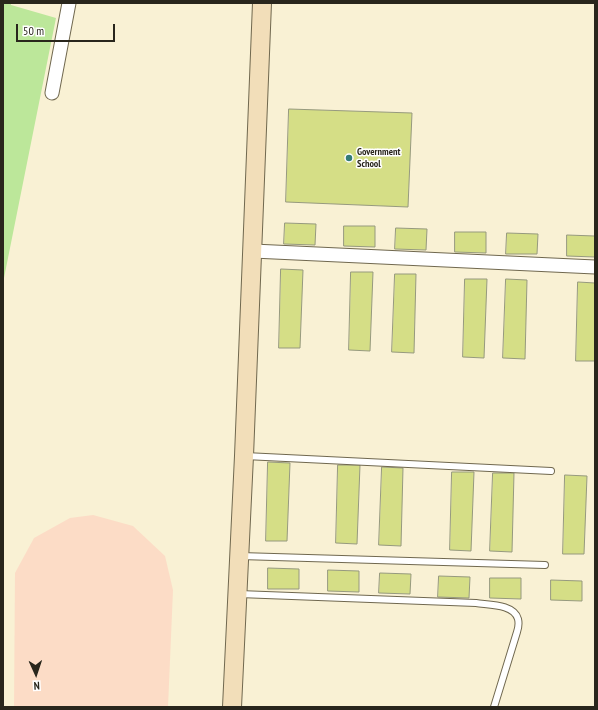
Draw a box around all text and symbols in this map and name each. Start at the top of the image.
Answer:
scale bar [18,16,117,42]
text: 50 m [23,23,44,38]
place label: Government School [357,146,400,170]
marker: Government School [344,153,354,163]
north arrow [16,654,56,694]
text: N [33,679,40,693]

